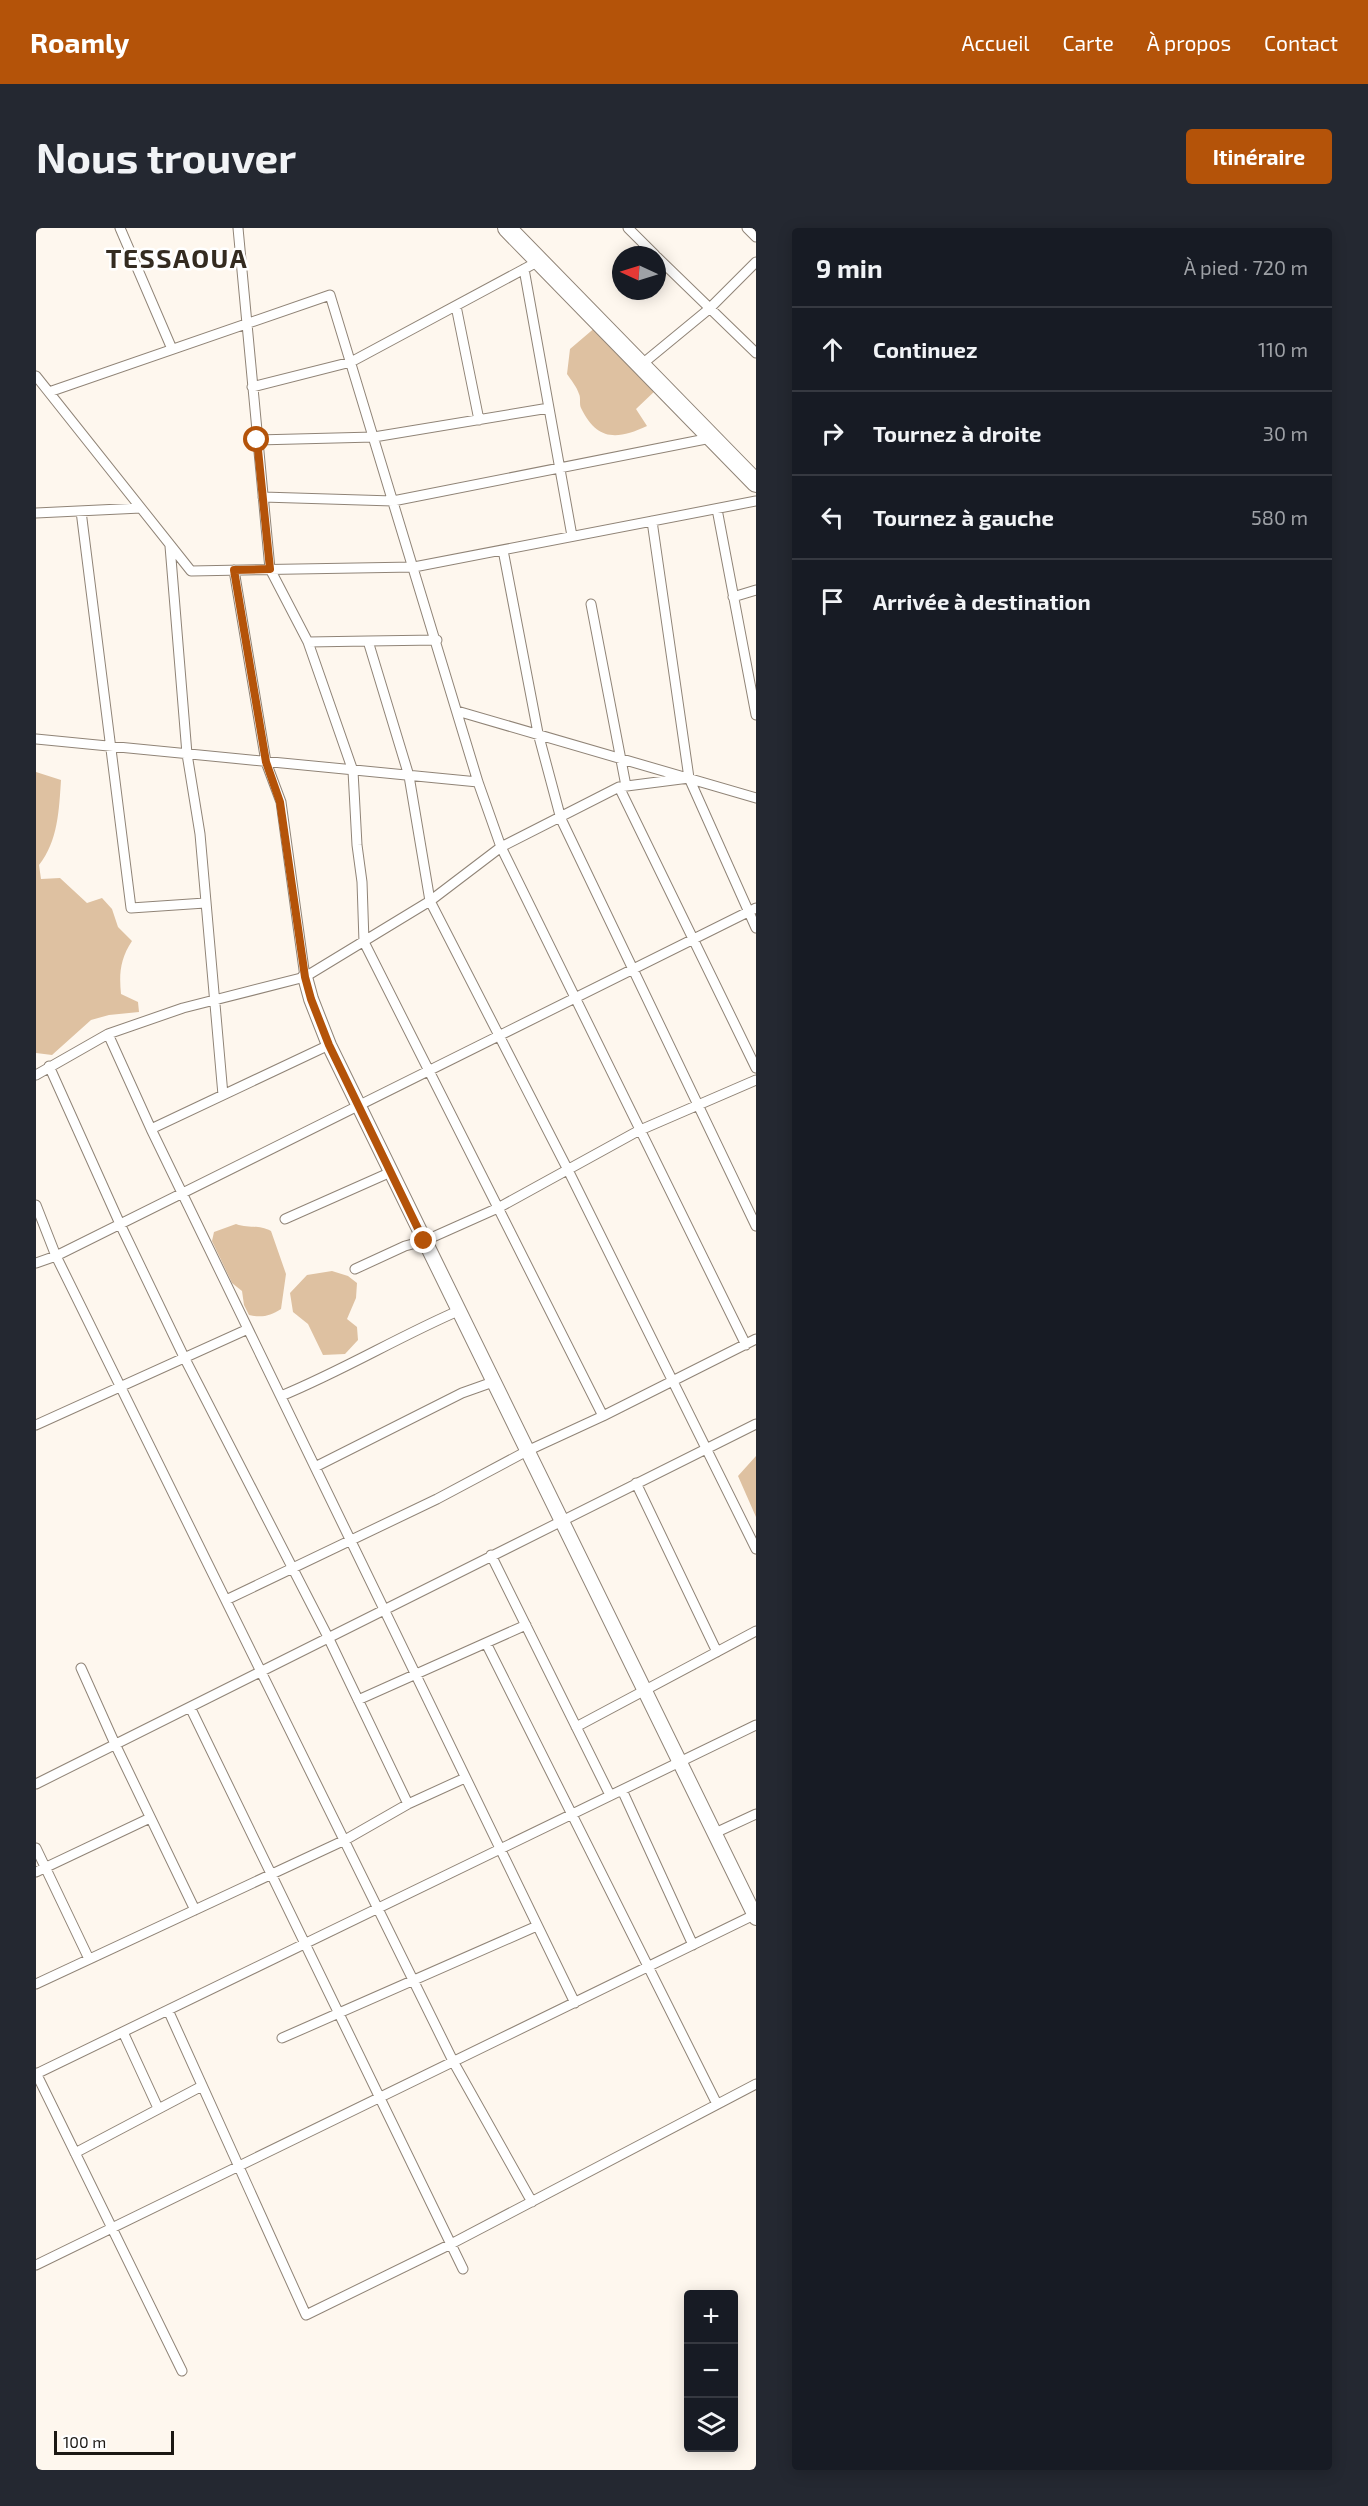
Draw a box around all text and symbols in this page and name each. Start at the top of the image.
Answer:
text: Roamly [30,25,129,59]
text: Accueil [961,30,1030,55]
text: Carte [1063,30,1114,55]
text: À propos [1147,30,1231,55]
text: Contact [1264,30,1338,55]
button: Itinéraire [1186,129,1332,184]
text: Nous trouver [36,131,296,181]
district label: TESSAOUA [106,242,248,273]
north arrow [612,246,666,300]
text: 9 min [816,252,883,283]
text: À pied · 720 m [1184,255,1308,279]
icon: ahead [816,333,849,366]
text: Continuez [873,336,977,362]
text: 110 m [1258,337,1308,361]
icon: right [816,417,849,450]
text: Tournez à droite [873,420,1042,446]
text: 30 m [1263,421,1308,445]
route start [243,426,269,452]
icon: left [816,501,849,534]
text: Tournez à gauche [873,504,1054,530]
text: 580 m [1251,505,1308,529]
icon: arrive [816,585,849,618]
text: Arrivée à destination [873,588,1091,614]
route end [410,1227,436,1253]
map controls [684,2290,738,2452]
button: + [684,2290,738,2344]
button: − [684,2344,738,2398]
button: layers [684,2398,738,2452]
scale bar [54,2428,174,2456]
text: 100 m [63,2432,106,2451]

